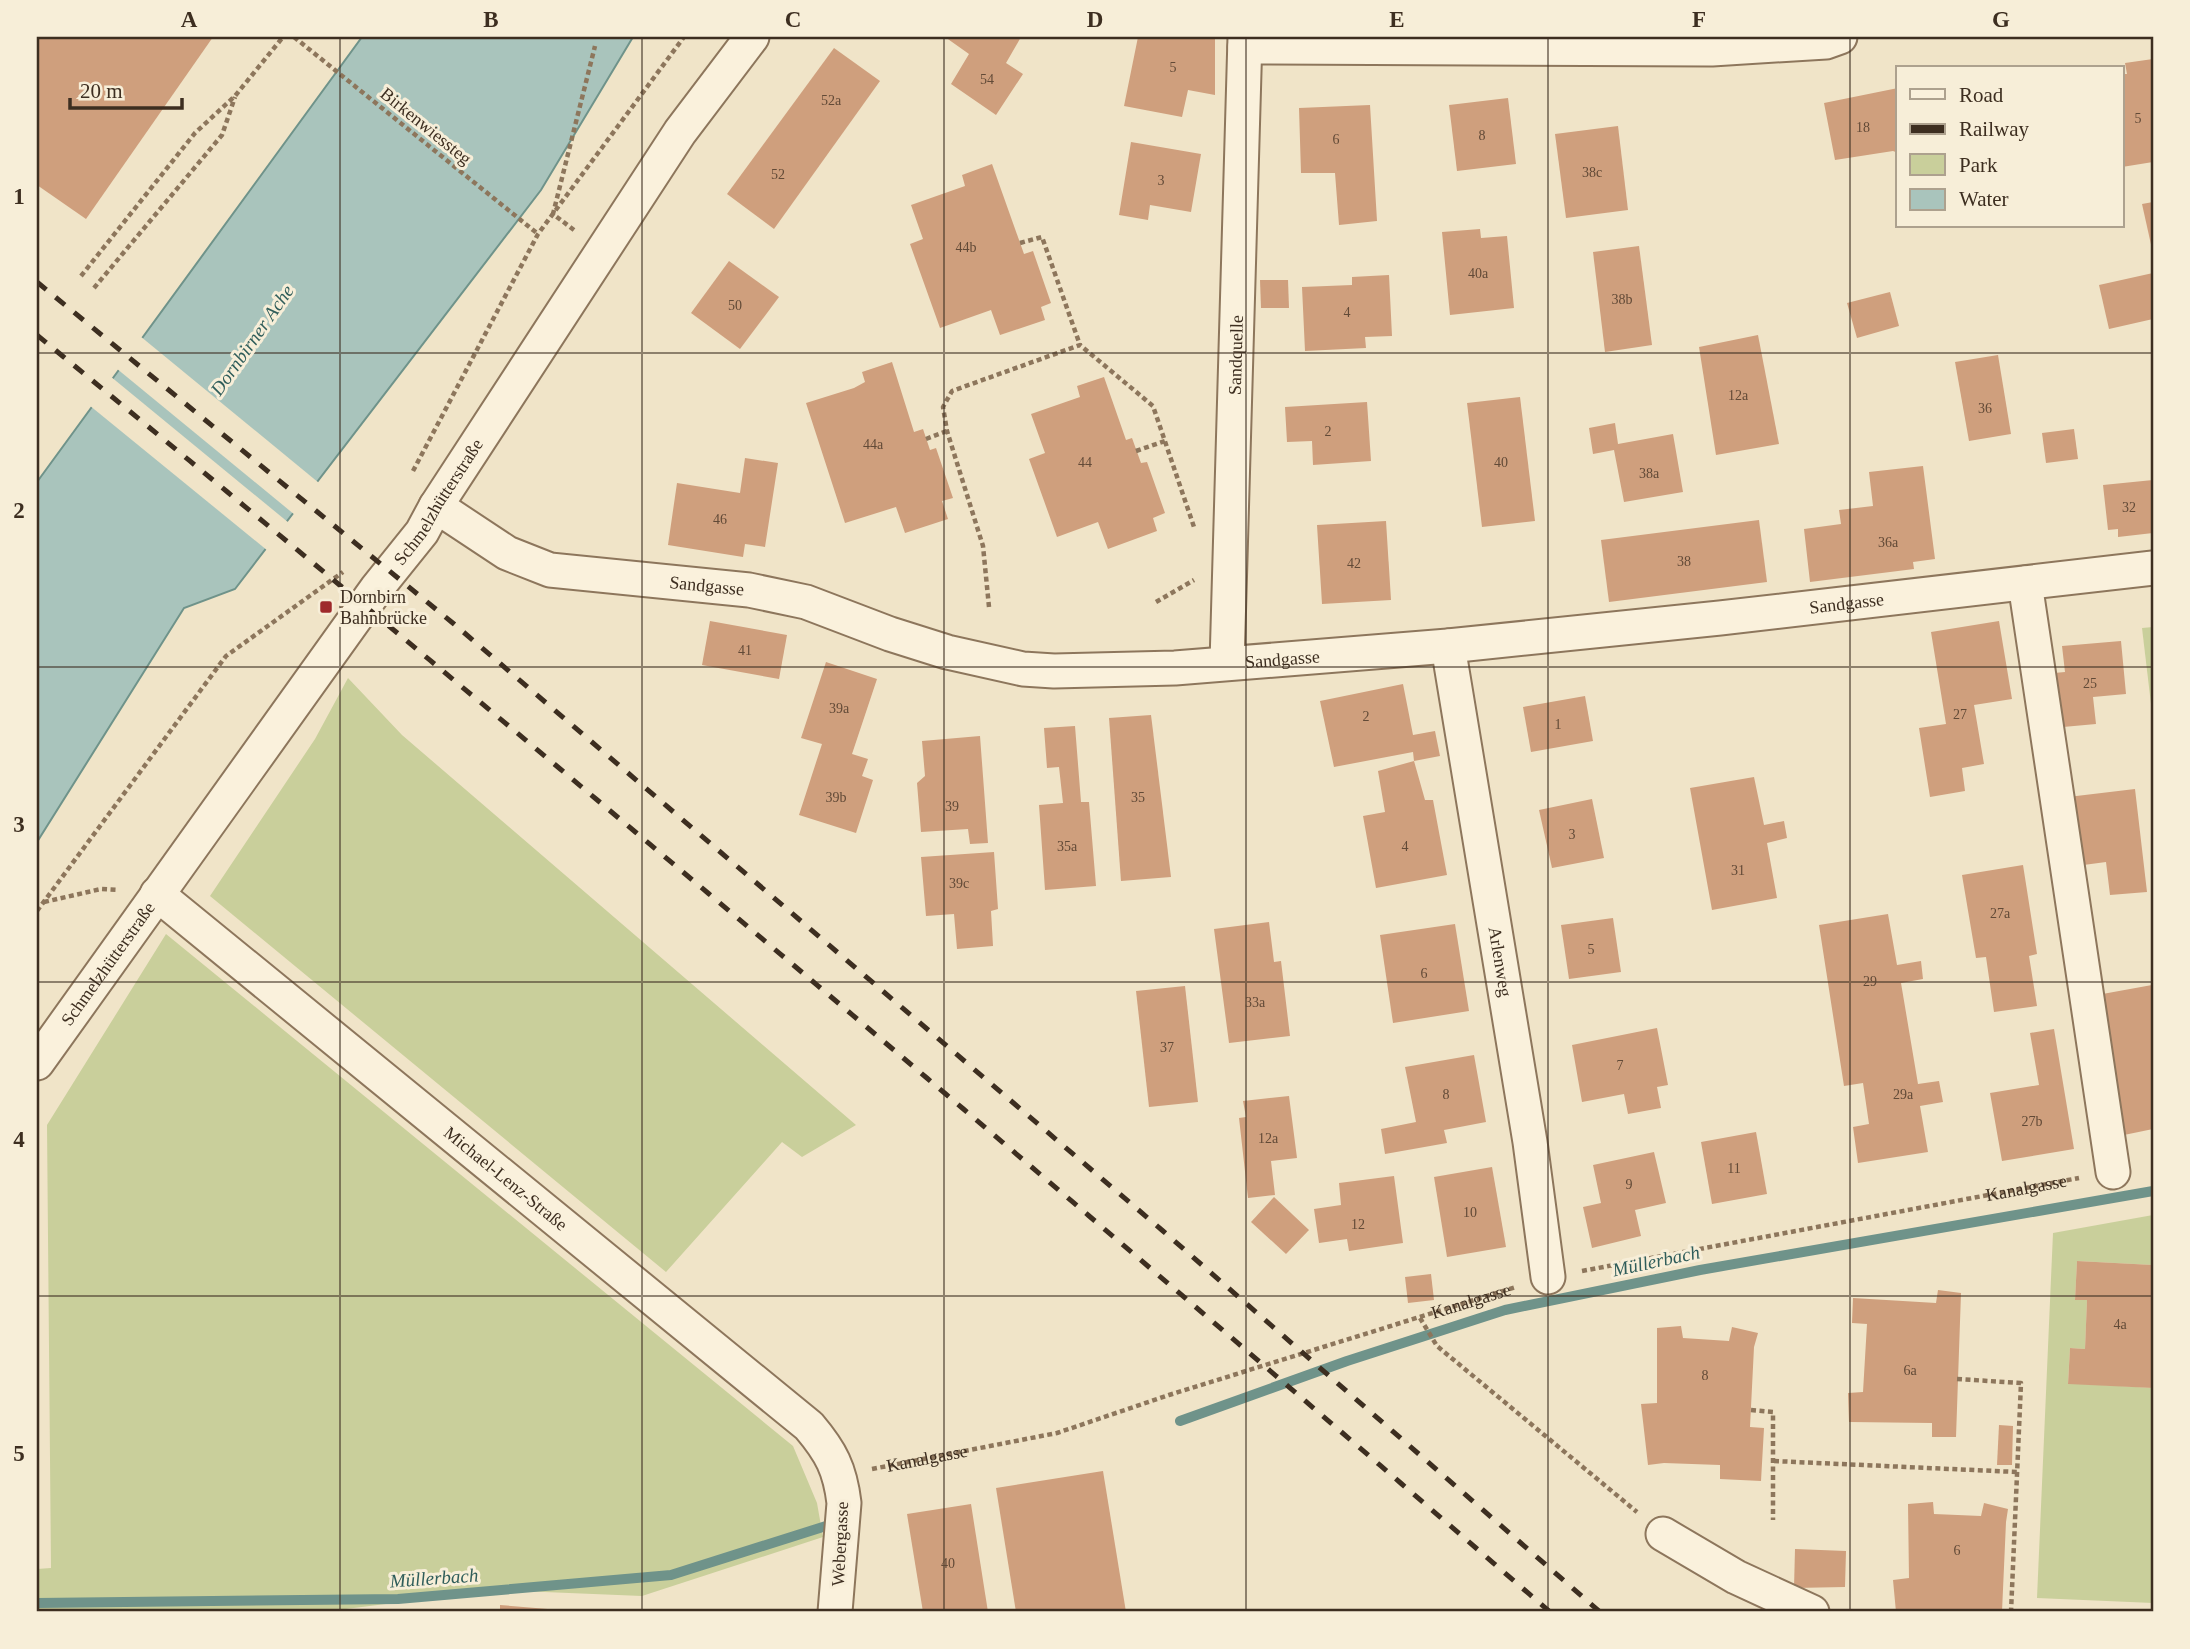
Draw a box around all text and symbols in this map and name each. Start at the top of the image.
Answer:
text: A [181,7,198,32]
text: B [483,7,499,32]
text: C [785,7,801,32]
text: D [1087,7,1103,32]
text: E [1389,7,1405,32]
text: F [1692,7,1706,32]
text: G [1992,7,2010,32]
house number: 5 [1170,60,1177,75]
scale bar [70,66,182,110]
legend [1896,66,2124,228]
house number: 54 [980,72,994,87]
text: 20 m [80,79,123,103]
street label: Birkenwiessteg [377,83,475,169]
text: Road [1959,83,2004,107]
house number: 52a [821,93,842,108]
house number: 5 [2135,111,2142,126]
text: Railway [1959,117,2029,141]
house number: 18 [1856,120,1870,135]
house number: 8 [1479,128,1486,143]
house number: 6 [1333,132,1340,147]
text: Park [1959,153,1998,177]
house number: 38c [1582,165,1602,180]
house number: 52 [771,167,785,182]
house number: 3 [1158,173,1165,188]
text: 1 [13,184,25,209]
text: Water [1959,187,2009,211]
house number: 44b [956,240,977,255]
house number: 40a [1468,266,1489,281]
water label: Dornbirner Ache [206,281,298,400]
house number: 38b [1612,292,1633,307]
house number: 50 [728,298,742,313]
house number: 4 [1344,305,1351,320]
street label: Sandquelle [1225,315,1247,395]
house number: 12a [1728,388,1749,403]
house number: 36 [1978,401,1992,416]
house number: 2 [1325,424,1332,439]
street label: Schmelzhütterstraße [389,435,487,569]
house number: 44a [863,437,884,452]
house number: 44 [1078,455,1092,470]
house number: 40 [1494,455,1508,470]
house number: 38a [1639,466,1660,481]
text: 2 [13,498,25,523]
house number: 32 [2122,500,2136,515]
house number: 46 [713,512,727,527]
house number: 36a [1878,535,1899,550]
house number: 38 [1677,554,1691,569]
house number: 42 [1347,556,1361,571]
street label: Sandgasse [668,572,745,599]
place label: Dornbirn Bahnbrücke [340,587,427,628]
street label: Sandgasse [1808,589,1885,618]
marker: Dornbirn Bahnbrücke [318,599,334,615]
house number: 41 [738,643,752,658]
street label: Sandgasse [1244,646,1321,672]
house number: 25 [2083,676,2097,691]
house number: 39a [829,701,850,716]
house number: 27 [1953,707,1967,722]
house number: 2 [1363,709,1370,724]
house number: 1 [1555,717,1562,732]
house number: 39b [826,790,847,805]
house number: 35 [1131,790,1145,805]
house number: 39 [945,799,959,814]
text: 3 [13,812,25,837]
house number: 3 [1569,827,1576,842]
house number: 35a [1057,839,1078,854]
house number: 4 [1402,839,1409,854]
house number: 31 [1731,863,1745,878]
house number: 39c [949,876,969,891]
street label: Schmelzhütterstraße [57,898,159,1029]
house number: 27a [1990,906,2011,921]
street label: Arlenweg [1485,925,1516,998]
house number: 5 [1588,942,1595,957]
house number: 6 [1421,966,1428,981]
house number: 29 [1863,974,1877,989]
house number: 33a [1245,995,1266,1010]
house number: 37 [1160,1040,1174,1055]
house number: 7 [1617,1058,1624,1073]
house number: 8 [1443,1087,1450,1102]
house number: 29a [1893,1087,1914,1102]
house number: 27b [2022,1114,2043,1129]
street label: Michael-Lenz-Straße [440,1122,571,1235]
text: 4 [13,1127,25,1152]
house number: 12a [1258,1131,1279,1146]
house number: 11 [1727,1161,1741,1176]
street label: Kanalgasse [1984,1170,2068,1205]
house number: 9 [1626,1177,1633,1192]
house number: 10 [1463,1205,1477,1220]
house number: 12 [1351,1217,1365,1232]
water label: Müllerbach [1609,1242,1702,1281]
street label: Kanalgasse [1429,1279,1513,1323]
house number: 4a [2113,1317,2127,1332]
house number: 6a [1903,1363,1917,1378]
house number: 8 [1702,1368,1709,1383]
text: 5 [13,1441,25,1466]
street label: Kanalgasse [885,1441,969,1476]
street label: Webergasse [828,1501,852,1587]
house number: 6 [1954,1543,1961,1558]
house number: 40 [941,1556,955,1571]
water label: Müllerbach [388,1564,479,1592]

